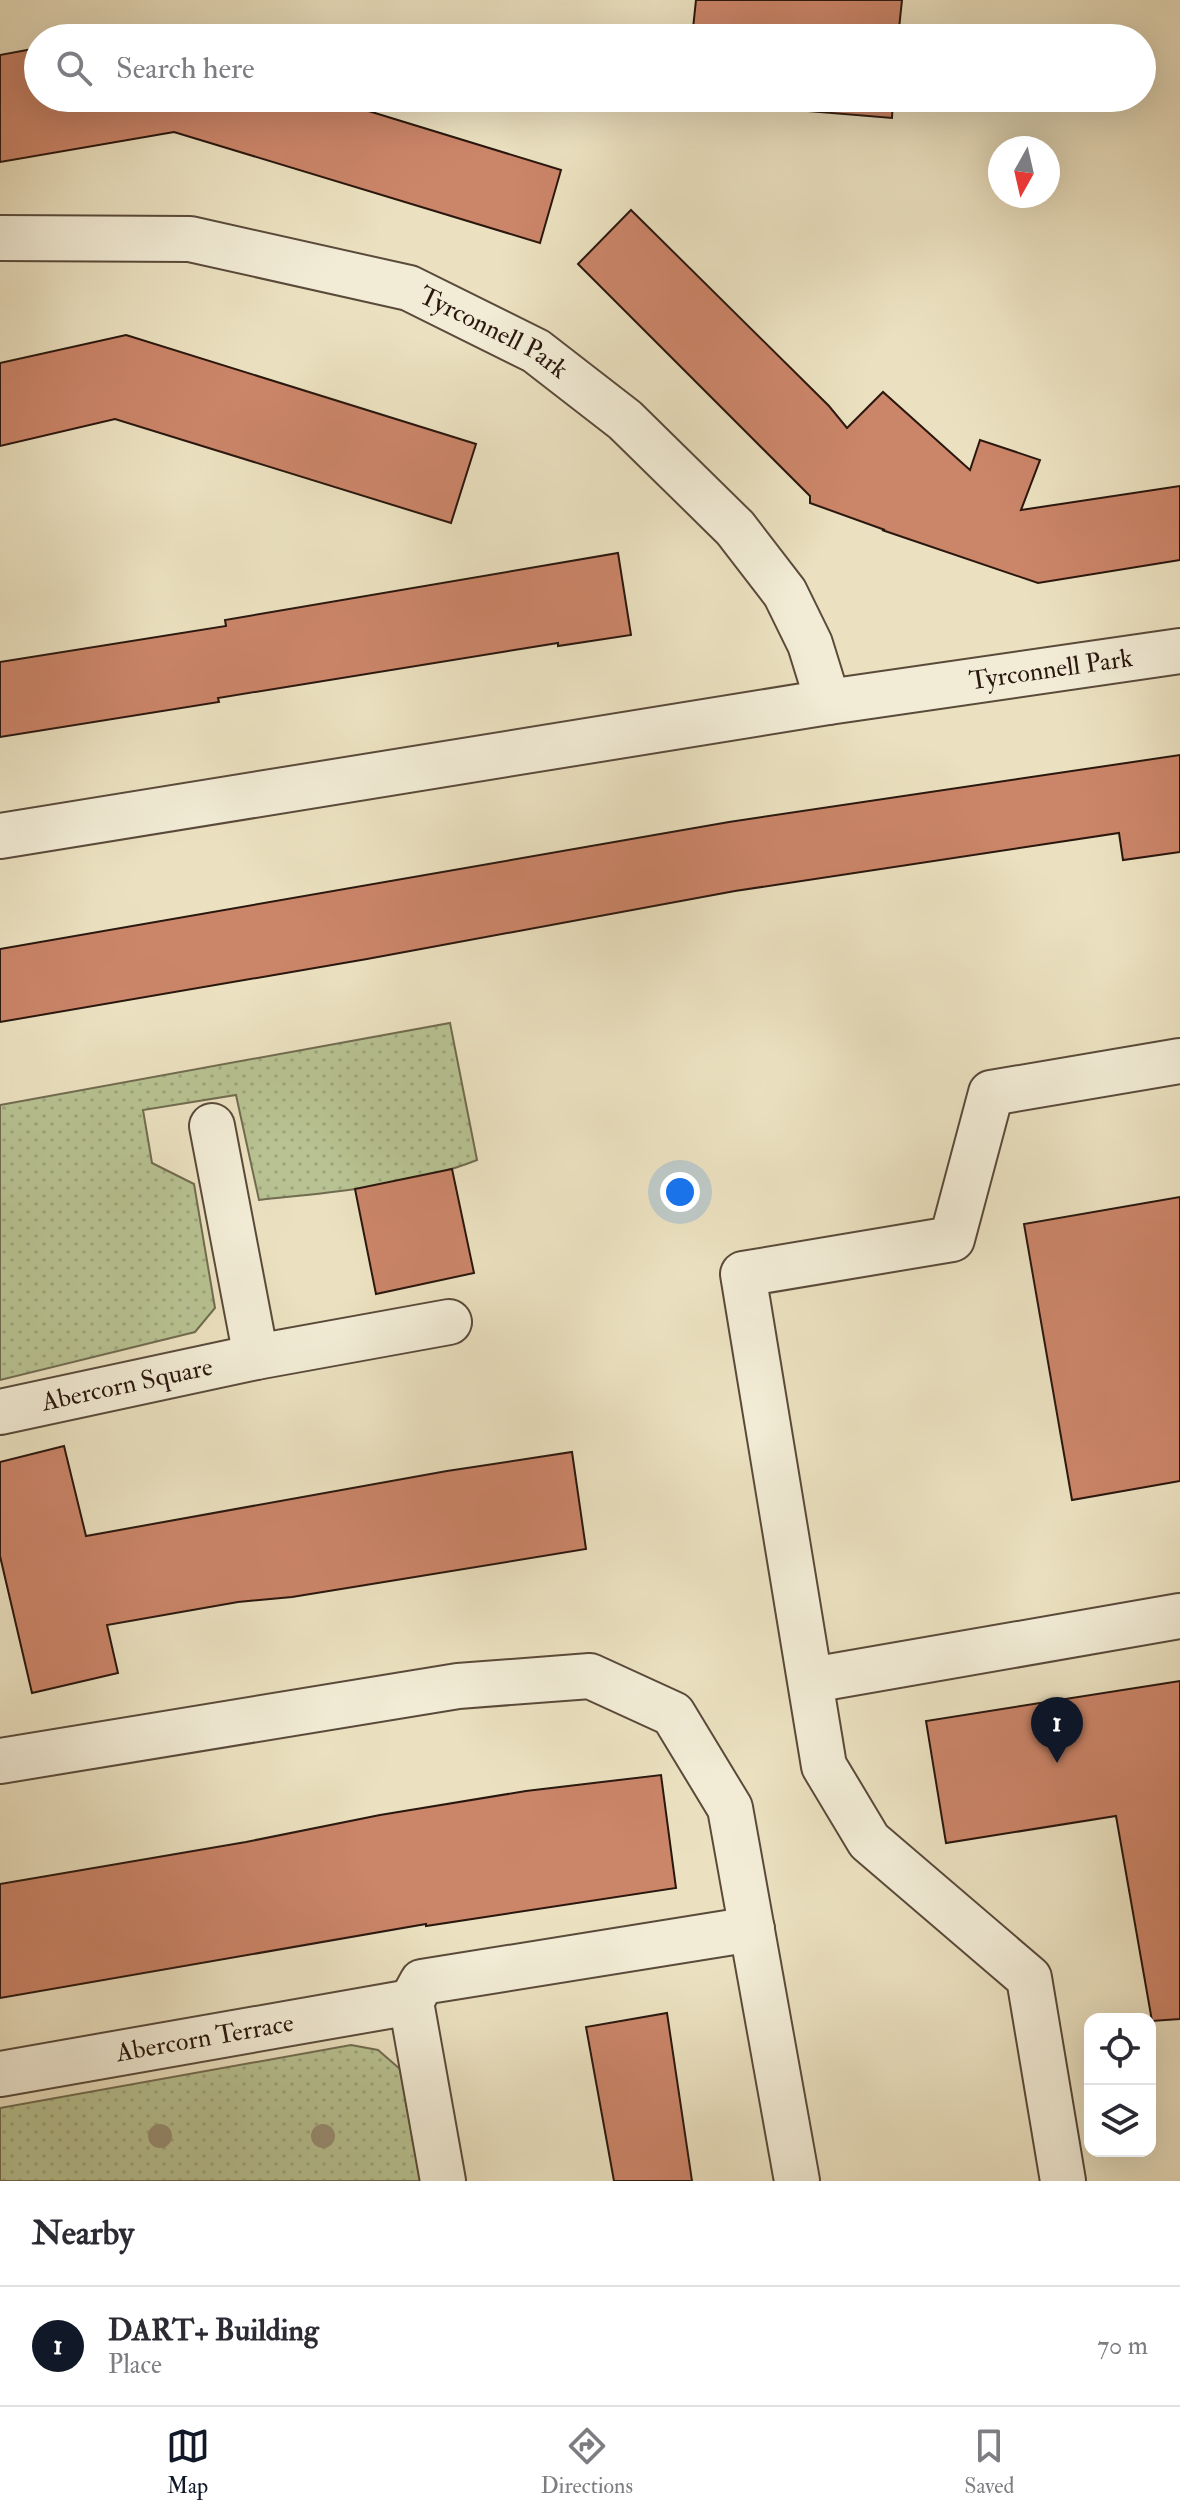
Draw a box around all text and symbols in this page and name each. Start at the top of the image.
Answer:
search box [24,24,1156,112]
icon: search [52,46,96,90]
text: Search here [116,50,255,87]
north arrow [988,136,1060,208]
street label: Tyrconnell Park [414,280,575,386]
street label: Tyrconnell Park [967,642,1135,697]
your location [660,1172,700,1212]
street label: Abercorn Square [38,1351,216,1419]
pin: 1 [1031,1697,1083,1763]
street label: Abercorn Terrace [113,2007,296,2070]
map controls [1084,2013,1156,2157]
button: locate [1084,2013,1156,2085]
button: layers [1084,2085,1156,2157]
text: Nearby [32,2212,134,2255]
text: DART+ Building [108,2312,319,2349]
text: 1 [53,2330,63,2362]
text: 70 m [1097,2330,1148,2362]
text: Place [108,2349,162,2381]
tab: Map [166,2424,210,2500]
tab: Directions [541,2424,633,2500]
tab: Saved [964,2424,1014,2500]

